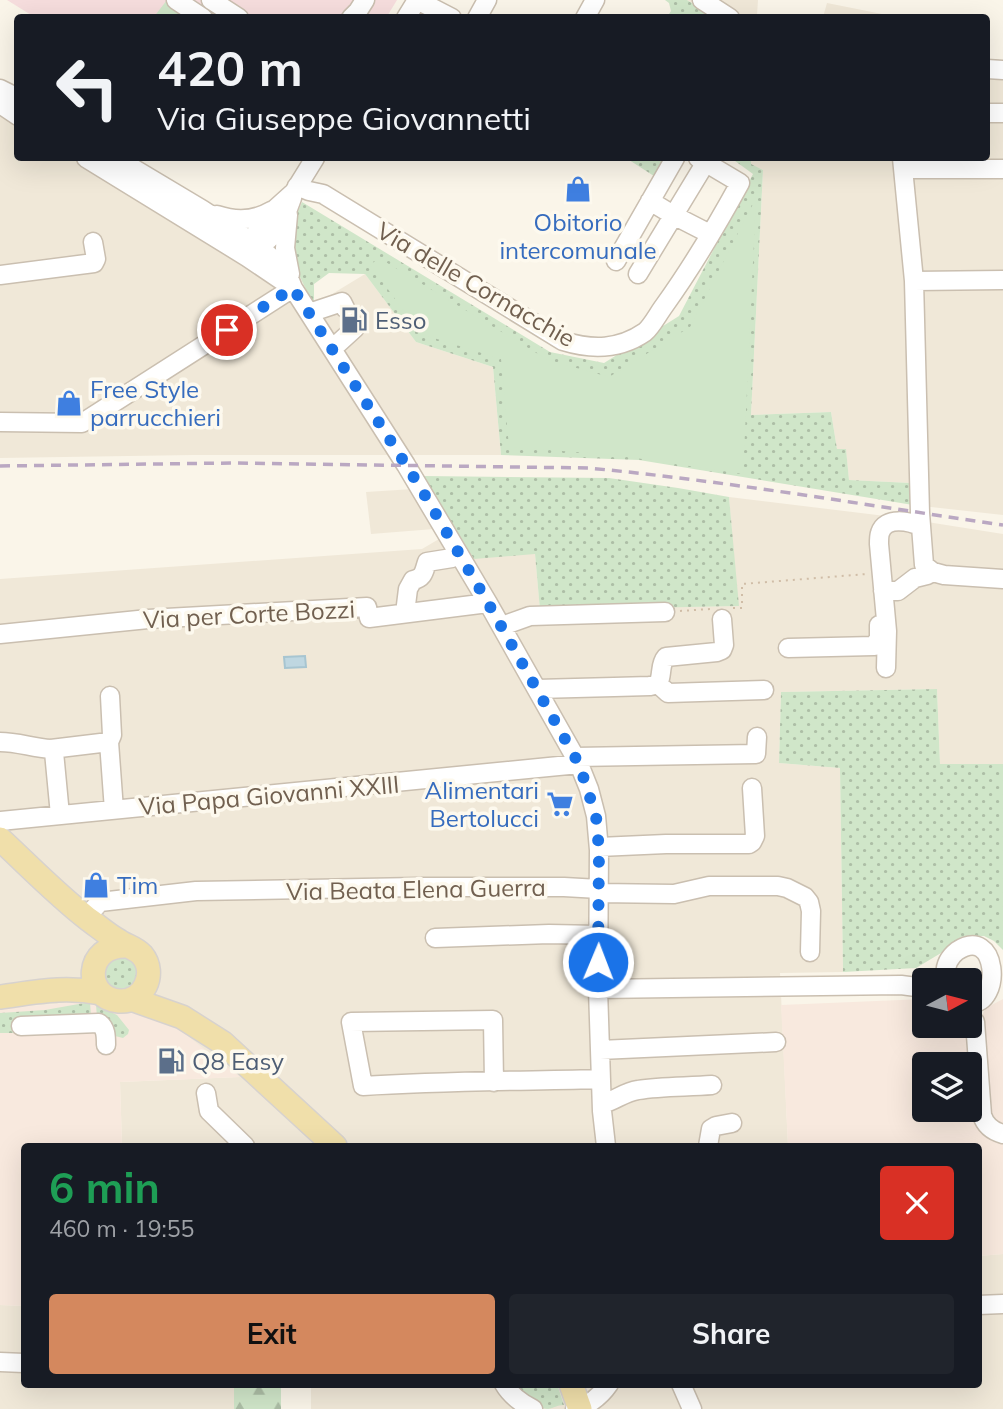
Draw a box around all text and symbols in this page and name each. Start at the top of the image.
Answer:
text: 420 m [157,37,303,98]
icon: left [42,42,133,133]
text: Via Giuseppe Giovannetti [157,98,531,138]
shop icon: Obitorio intercomunale [563,174,593,204]
place label: Obitorio intercomunale [499,207,657,265]
street label: Via delle Cornacchie [371,215,581,353]
pin [197,300,257,360]
fuel station icon: Esso [339,305,369,335]
place label: Esso [375,305,426,335]
icon: arrive [208,311,246,349]
place label: Free Style parrucchieri [90,374,221,432]
shop icon: Free Style parrucchieri [54,388,84,418]
street label: Via per Corte Bozzi [142,593,356,635]
street label: Via Papa Giovanni XXIII [138,769,400,821]
place label: Alimentari Bertolucci [425,775,539,833]
supermarket icon: Alimentari Bertolucci [545,789,575,819]
shop icon: Tim [81,870,111,900]
place label: Tim [117,870,158,900]
street label: Via Beata Elena Guerra [286,872,546,906]
position arrow [561,925,635,999]
north arrow [912,968,982,1038]
map controls [912,968,982,1122]
fuel station icon: Q8 Easy [156,1046,186,1076]
place label: Q8 Easy [192,1046,284,1076]
button: layers [912,1052,982,1122]
text: 6 min [49,1161,160,1214]
button: close [880,1166,954,1240]
text: 460 m · 19:55 [49,1214,194,1243]
button: Exit [49,1294,495,1374]
button: Share [509,1294,954,1374]

